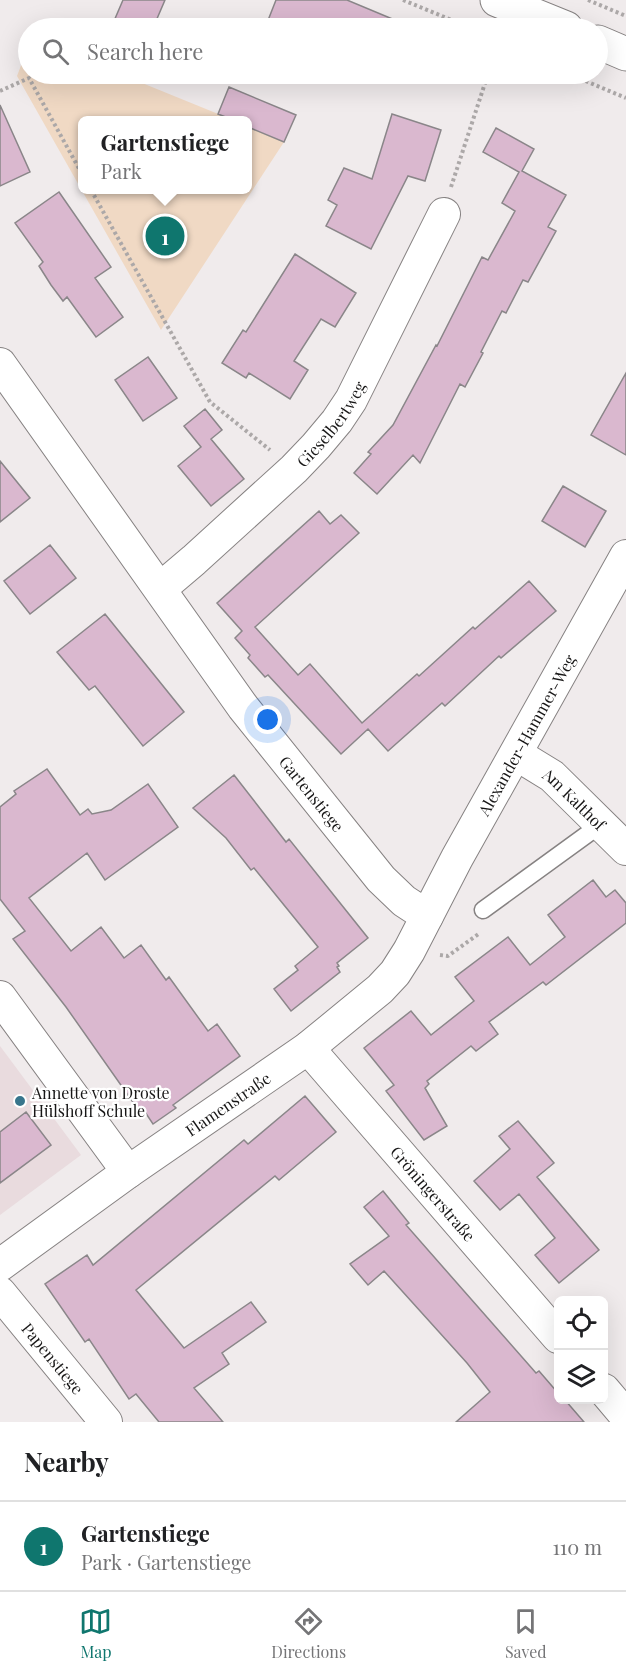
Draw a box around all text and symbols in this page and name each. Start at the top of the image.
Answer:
search box [18,18,608,84]
icon: search [39,35,72,68]
text: Search here [87,36,203,66]
popup [78,116,252,194]
text: Gartenstiege [101,127,229,157]
text: Park [101,157,142,184]
pin: 1 [146,214,184,258]
street label: Gieselbertweg [291,377,370,471]
street label: Alexander-Hammer-Weg [472,650,580,820]
your location [253,705,282,734]
street label: Gartenstiege [275,751,349,836]
street label: Am Kalthof [538,762,612,835]
street label: Flamenstraße [181,1067,274,1140]
place label: Annette von Droste Hülshoff Schule [31,1082,170,1121]
marker: Annette von Droste Hülshoff Schule [13,1094,27,1108]
street label: Gröningerstraße [387,1141,481,1245]
map controls [554,1296,608,1404]
button: locate [554,1296,608,1350]
street label: Papenstiege [18,1318,89,1398]
button: layers [554,1350,608,1404]
text: Nearby [24,1444,109,1479]
text: Gartenstiege [81,1518,210,1548]
text: 1 [40,1533,47,1560]
text: 110 m [552,1533,602,1560]
text: Park · Gartenstiege [81,1548,251,1575]
tab: Map [79,1605,112,1662]
tab: Directions [271,1605,346,1662]
tab: Saved [505,1605,547,1662]

